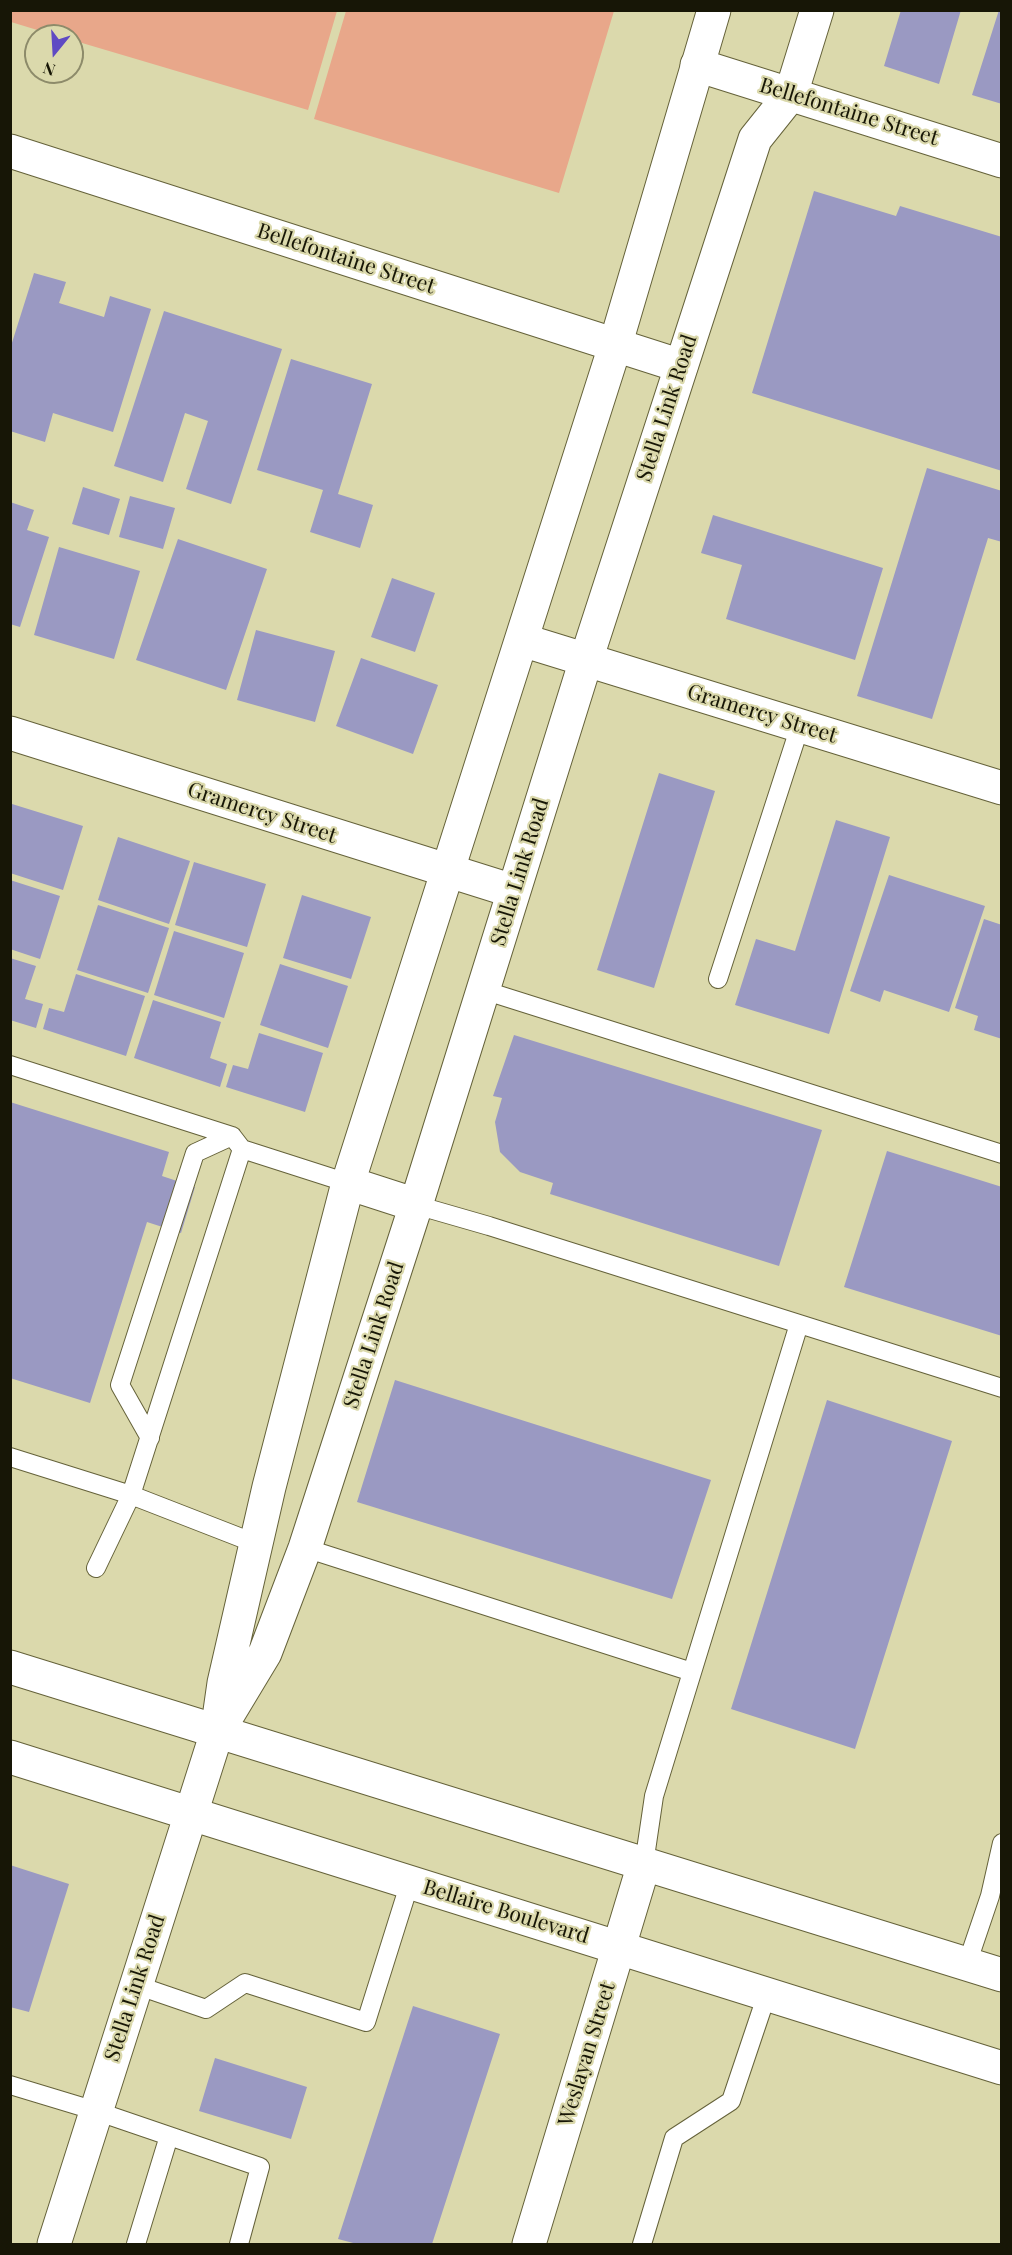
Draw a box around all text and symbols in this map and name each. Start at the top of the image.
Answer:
north arrow [24,24,84,84]
text: N [40,58,58,81]
street label: Bellefontaine Street [757,73,941,151]
street label: Bellefontaine Street [254,218,438,300]
street label: Stella Link Road [631,331,703,485]
street label: Gramercy Street [684,679,840,749]
street label: Gramercy Street [184,777,340,849]
street label: Stella Link Road [486,795,554,949]
street label: Stella Link Road [338,1258,410,1412]
street label: Bellaire Boulevard [420,1875,592,1949]
street label: Stella Link Road [99,1911,171,2065]
street label: Weslayan Street [553,1979,621,2129]

